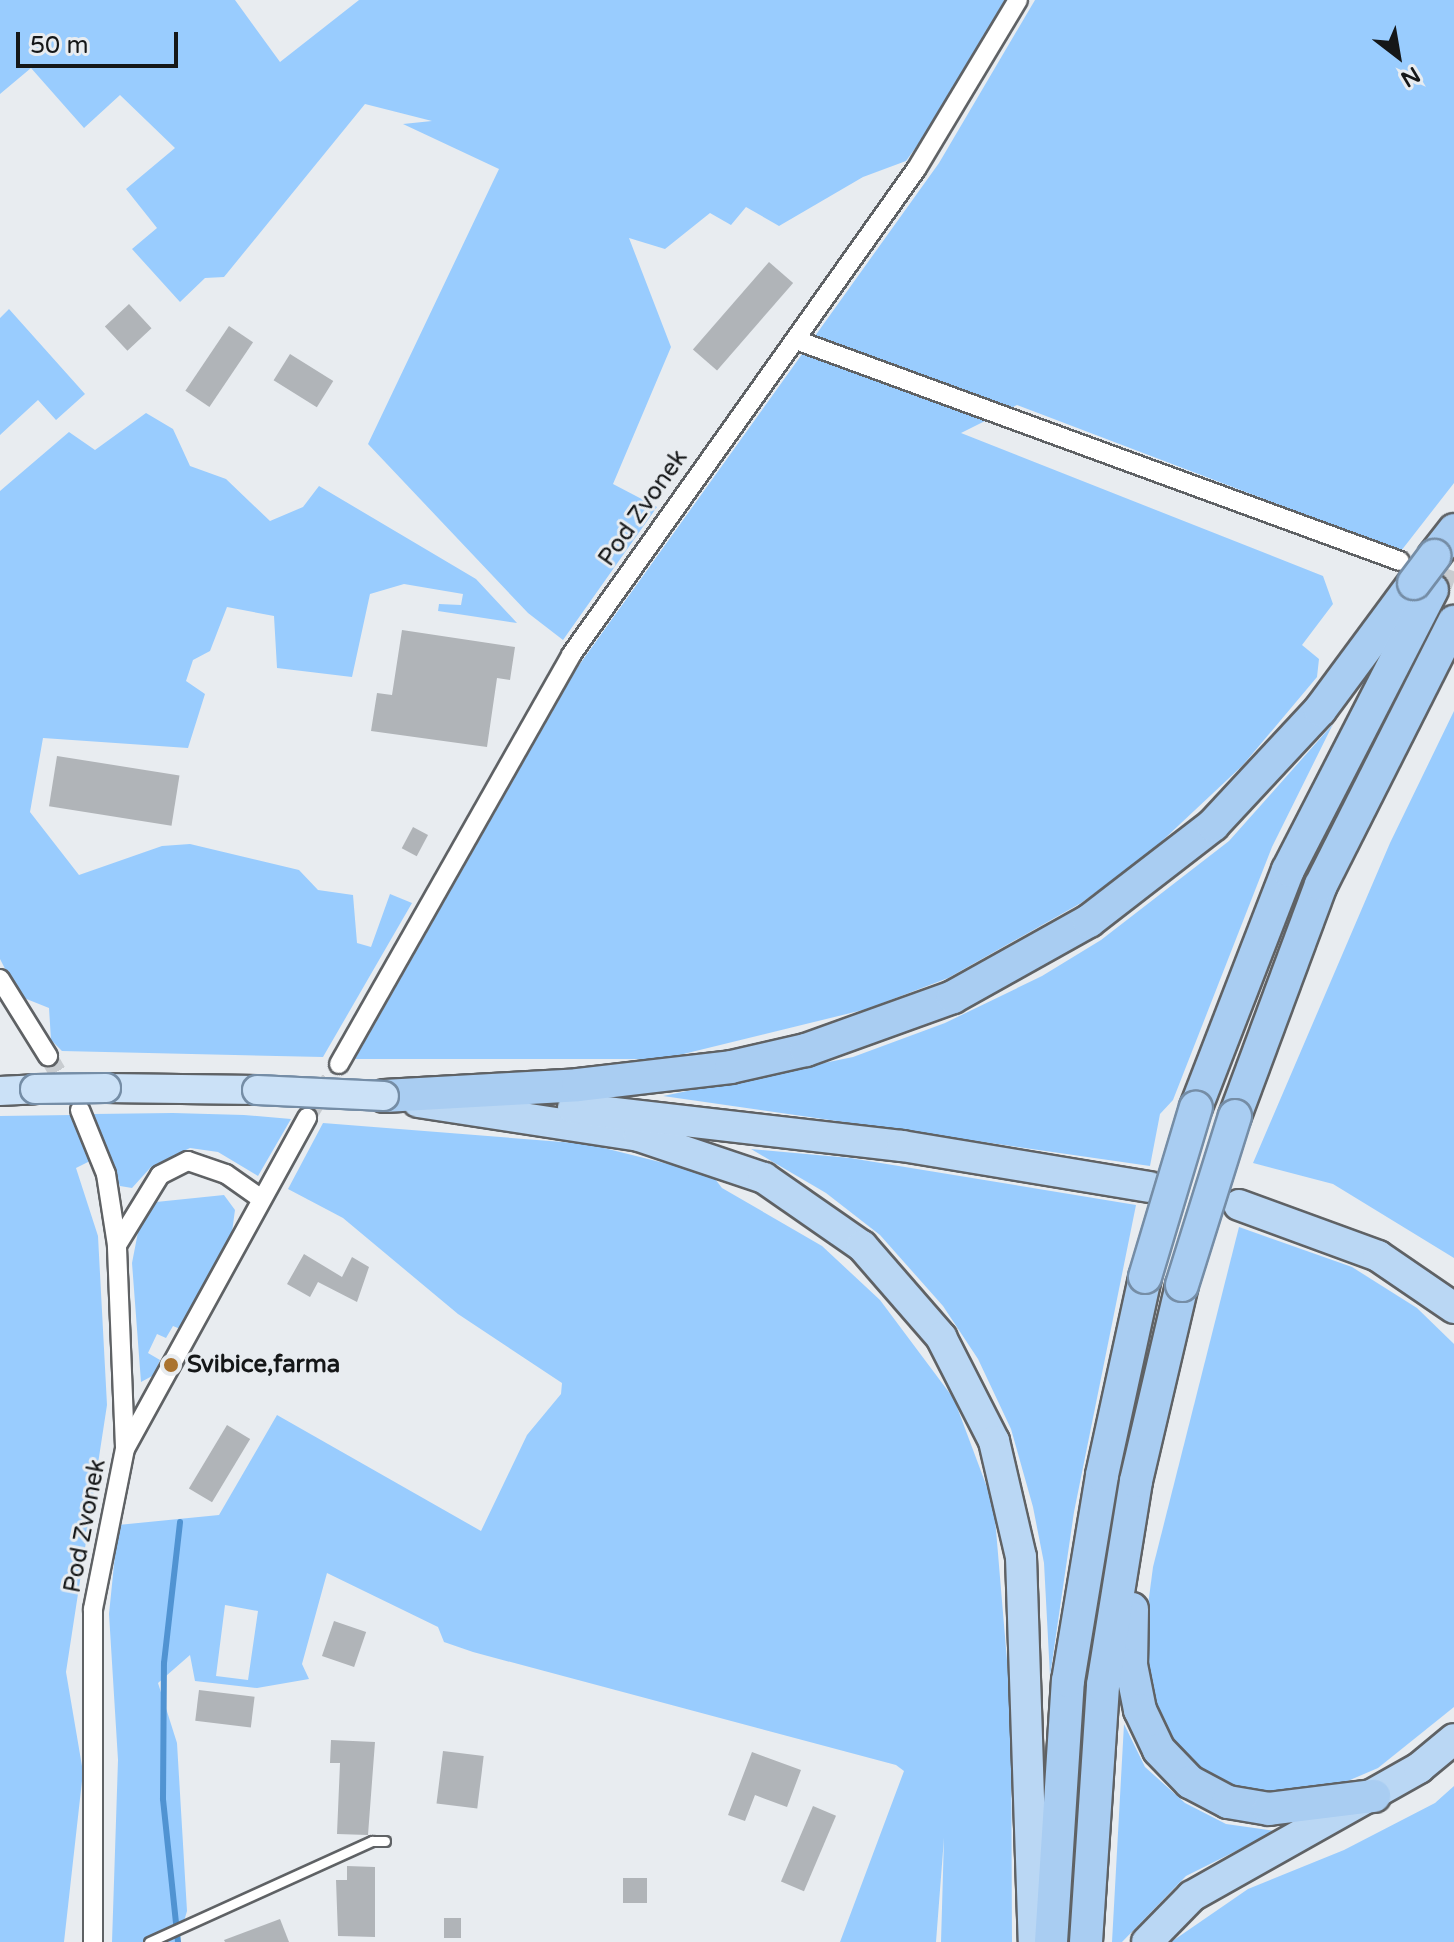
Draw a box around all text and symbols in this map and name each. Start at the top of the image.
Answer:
scale bar [20,16,182,66]
north arrow [1358,16,1438,96]
text: 50 m [30,31,88,60]
text: N [1396,61,1425,92]
street label: Pod Zvonek [592,444,694,572]
place label: Svibice,farma [187,1351,340,1379]
marker: Svibice,farma [162,1356,180,1374]
street label: Pod Zvonek [58,1457,112,1595]

